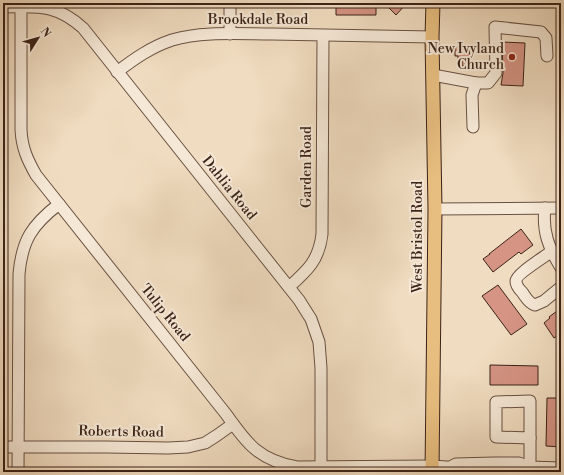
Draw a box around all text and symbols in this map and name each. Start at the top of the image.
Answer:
street label: Brookdale Road [207,11,308,29]
north arrow [18,18,58,58]
text: N [37,25,54,41]
place label: New Ivyland Church [428,40,505,74]
marker: New Ivyland Church [507,52,517,62]
street label: Garden Road [298,126,316,208]
street label: Dahlia Road [198,152,260,224]
street label: West Bristol Road [409,181,427,294]
street label: Tulip Road [136,281,194,345]
street label: Roberts Road [78,422,164,442]

